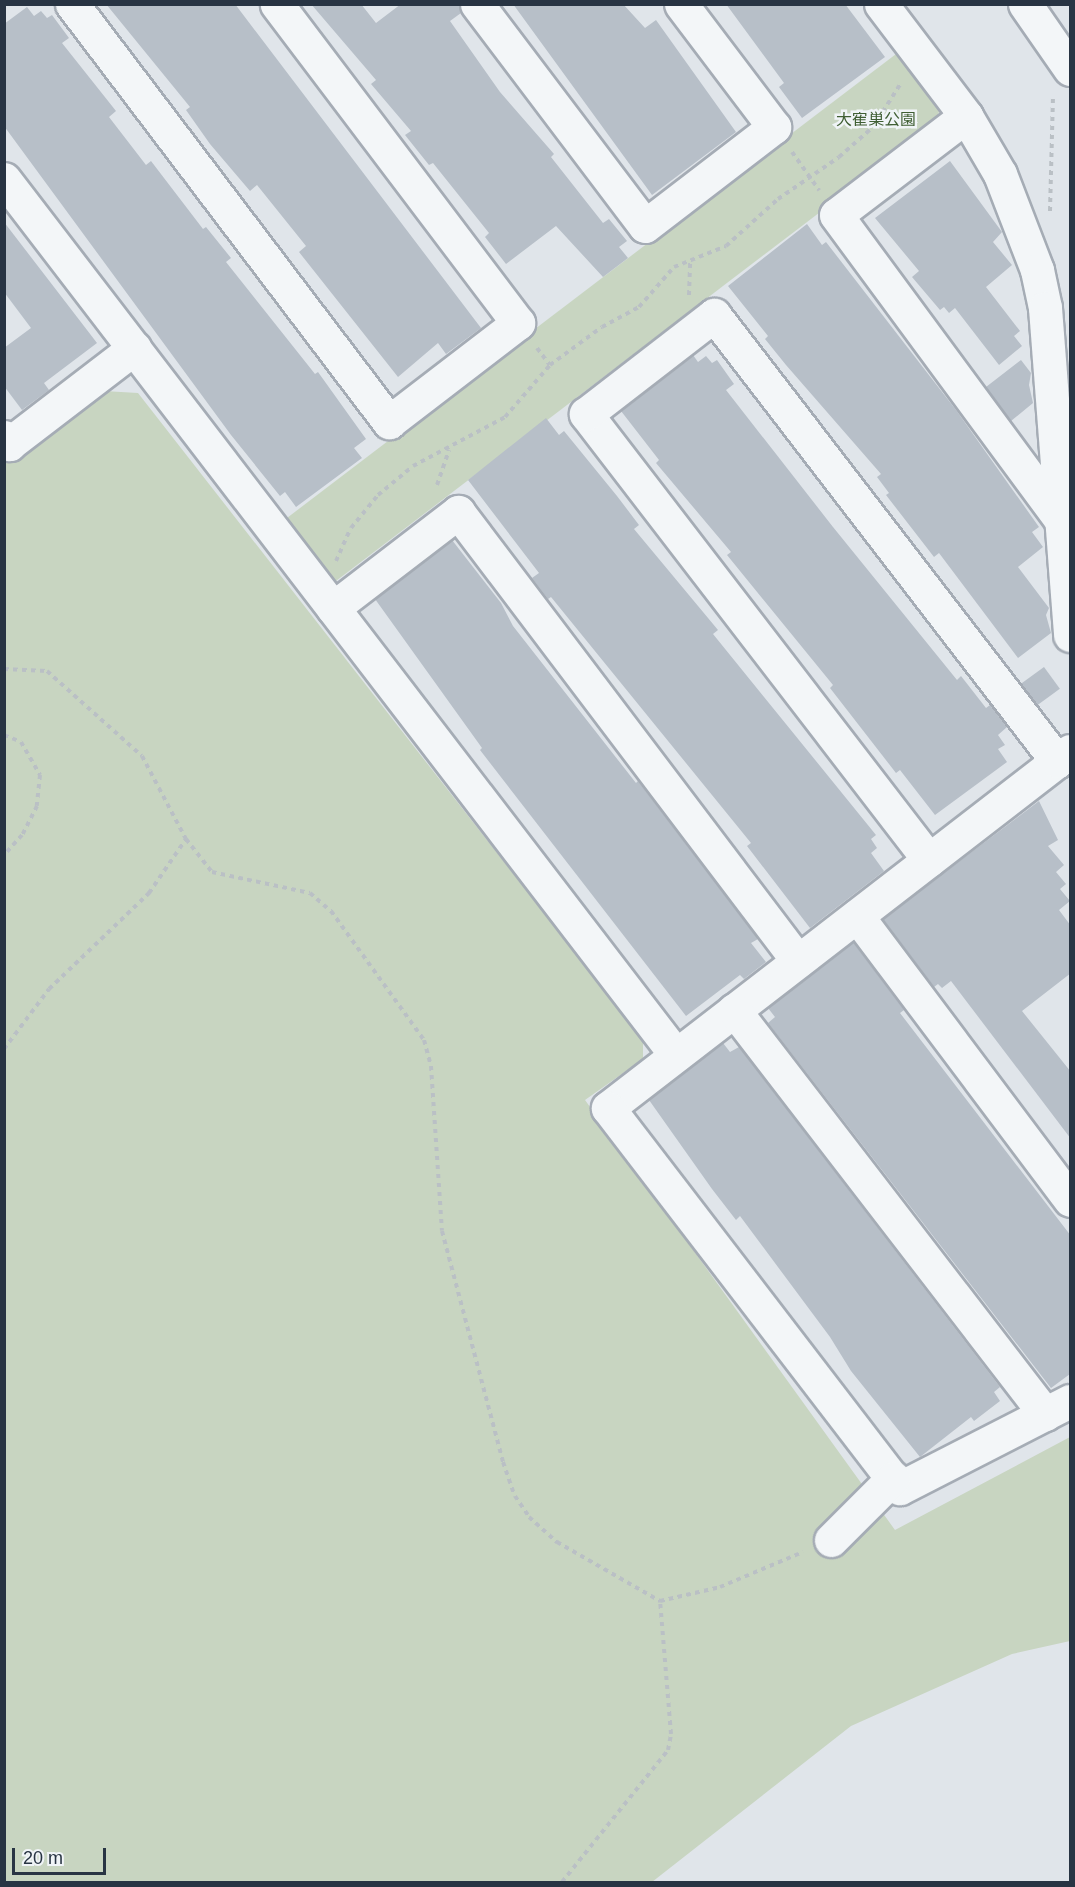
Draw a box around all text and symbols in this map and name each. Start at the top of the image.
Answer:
park label: 大寉巣公園 [836,110,916,130]
scale bar [15,1836,110,1874]
text: 20 m [23,1848,63,1868]

